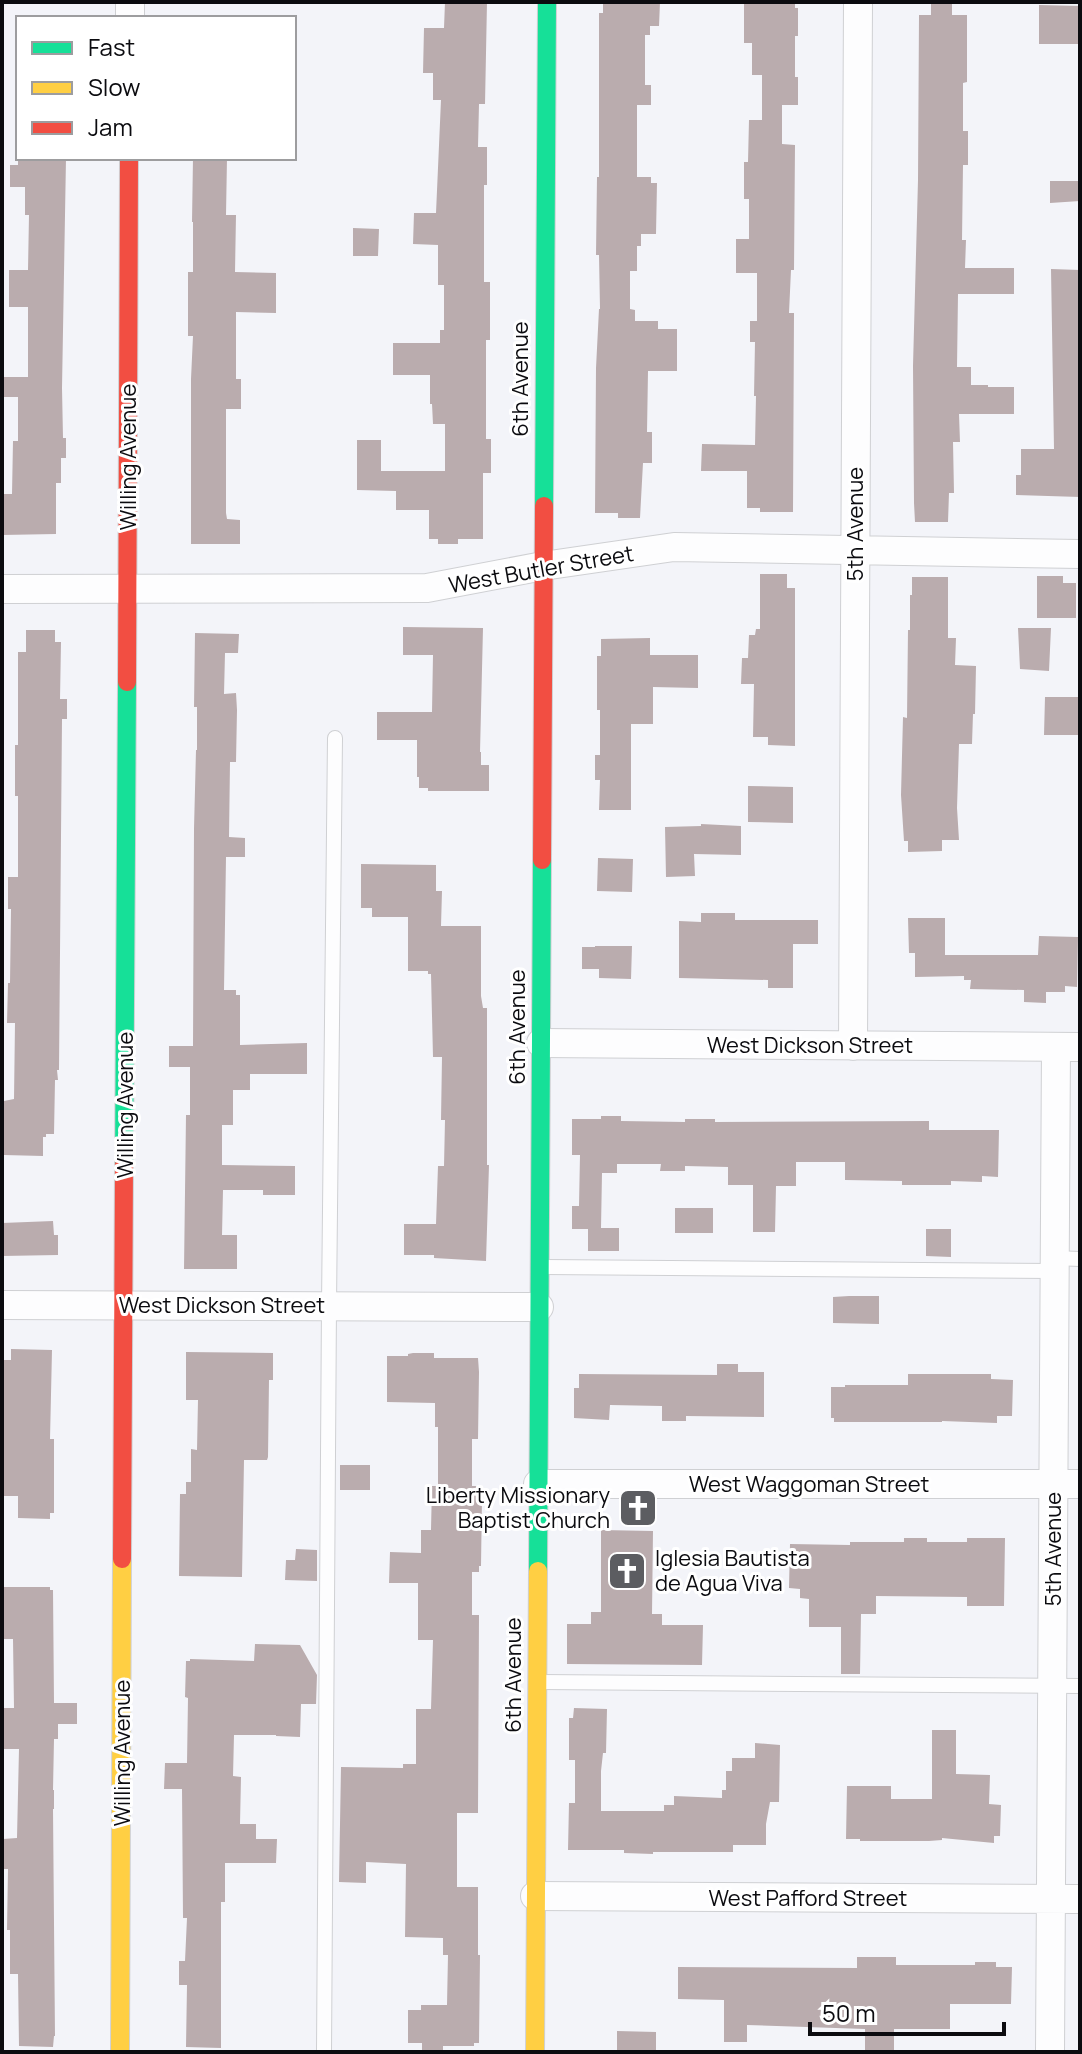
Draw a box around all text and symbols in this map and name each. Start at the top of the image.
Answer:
legend [16,16,296,160]
text: Fast [88,30,135,63]
text: Slow [88,70,141,103]
text: Jam [88,110,133,143]
street label: 6th Avenue [505,321,535,437]
street label: Willing Avenue [113,384,143,530]
street label: 5th Avenue [840,467,870,581]
street label: West Butler Street [446,538,636,600]
street label: 6th Avenue [502,969,532,1085]
street label: West Dickson Street [707,1030,913,1060]
street label: Willing Avenue [110,1032,140,1178]
street label: West Dickson Street [119,1290,325,1320]
street label: West Waggoman Street [689,1469,930,1499]
place label: Liberty Missionary Baptist Church [426,1480,610,1535]
church icon: Liberty Missionary Baptist Church [617,1487,659,1529]
street label: 5th Avenue [1038,1492,1068,1606]
place label: Iglesia Bautista de Agua Viva [655,1543,810,1598]
church icon: Iglesia Bautista de Agua Viva [606,1550,648,1592]
street label: 6th Avenue [498,1617,528,1733]
street label: Willing Avenue [107,1680,137,1826]
street label: West Pafford Street [709,1883,908,1913]
scale bar [810,1986,1004,2036]
text: 50 m [822,1996,876,2029]

